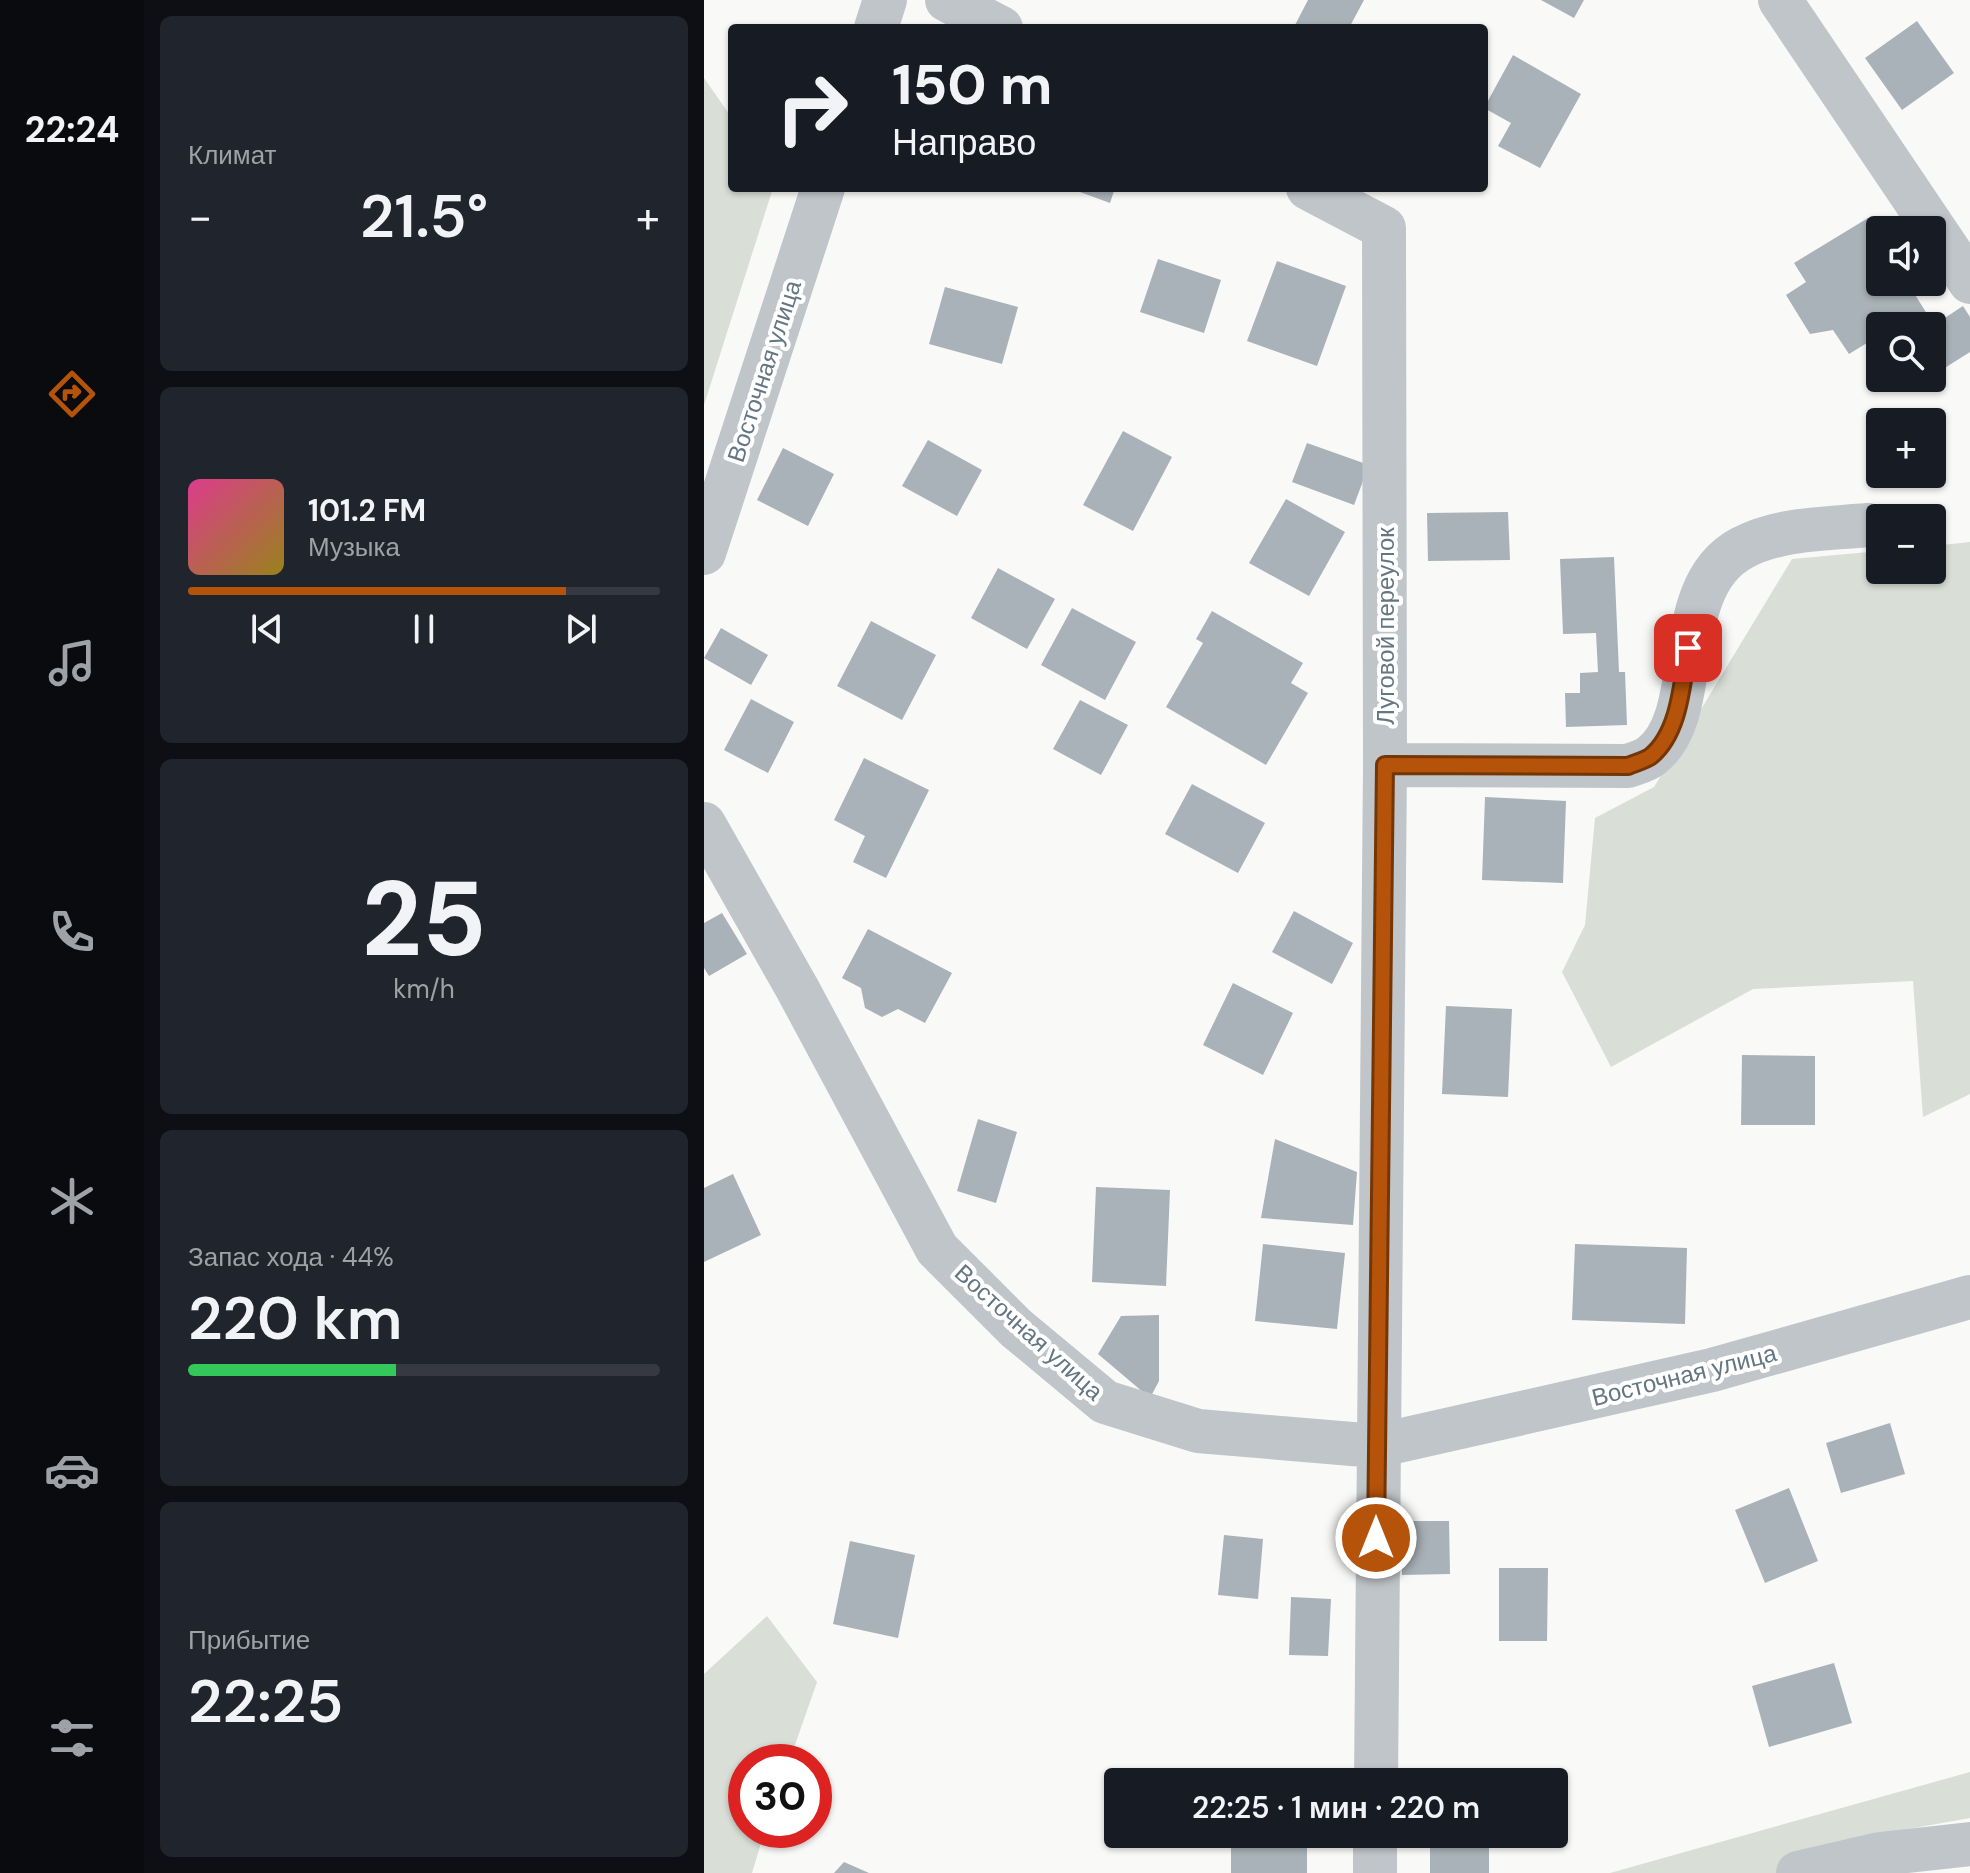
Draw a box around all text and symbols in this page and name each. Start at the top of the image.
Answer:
text: 150 m [892,48,1053,121]
icon: right [760,56,864,160]
text: 22:24 [25,106,119,153]
text: Направо [892,119,1036,166]
text: Климат [188,138,277,172]
text: 21.5° [360,177,488,256]
text: − [188,188,212,246]
text: + [636,188,660,246]
map controls [1866,216,1946,584]
button: sound [1866,216,1946,296]
street label: Восточная улица [720,276,808,466]
button: search [1866,312,1946,392]
icon: directions [44,366,100,422]
button: + [1866,408,1946,488]
text: 101.2 FM [308,491,426,530]
button: − [1866,504,1946,584]
street label: Луговой переулок [1370,527,1401,725]
text: Музыка [308,530,400,564]
icon: previous [245,607,289,651]
icon: pause [402,607,446,651]
icon: next [559,607,603,651]
pin [1654,614,1722,682]
icon: arrive [1666,626,1710,670]
icon: music [44,635,100,691]
text: 25 [362,852,486,987]
icon: phone [44,904,100,960]
text: km/h [393,972,455,1006]
icon: climate [44,1173,100,1229]
text: Запас хода · 44% [188,1240,394,1274]
street label: Восточная улица [948,1257,1110,1407]
text: 220 km [188,1279,402,1358]
street label: Восточная улица [1588,1337,1780,1413]
icon: car [44,1442,100,1498]
position arrow [1334,1496,1418,1580]
text: Прибытие [188,1623,310,1657]
text: 22:25 [188,1662,343,1741]
icon: filters [44,1710,100,1766]
speed limit sign: 30 [728,1744,832,1848]
text: 22:25 · 1 мин · 220 m [1192,1788,1480,1827]

